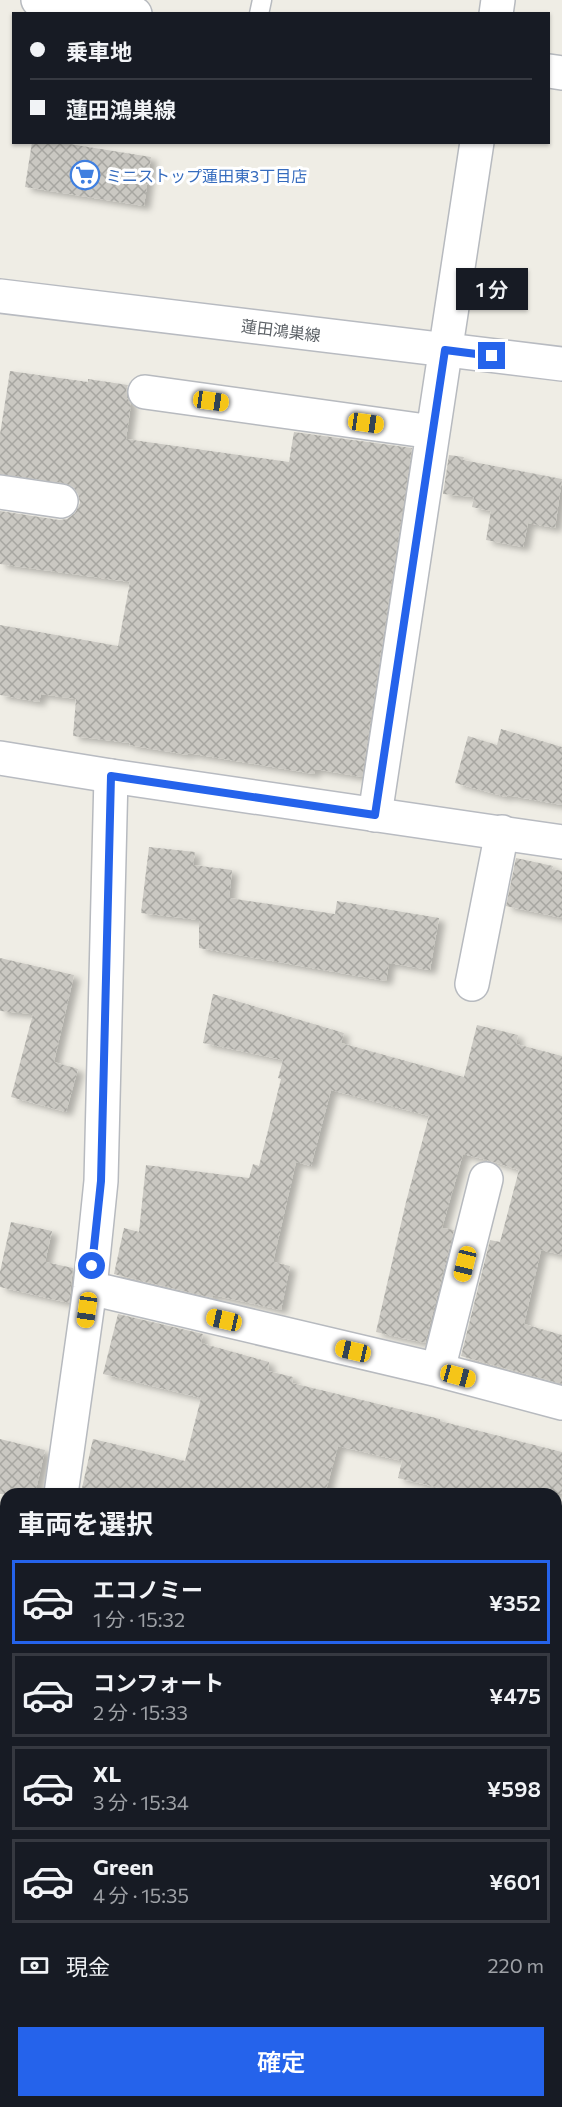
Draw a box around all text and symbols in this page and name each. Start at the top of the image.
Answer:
text: 乗車地 [66,38,132,65]
text: 蓮田鴻巣線 [66,96,176,123]
supermarket icon: ミニストップ蓮田東3丁目店 [69,159,101,191]
place label: ミニストップ蓮田東3丁目店 [106,166,307,185]
callout: 1 分 [456,269,528,311]
text: 1 分 [476,277,508,301]
street label: 蓮田鴻巣線 [240,316,322,344]
route end [478,342,505,369]
car [192,390,230,412]
car [347,412,385,434]
car [452,1244,478,1284]
route start [78,1252,105,1279]
car [76,1291,98,1329]
car [204,1307,244,1333]
car [333,1338,373,1364]
car [438,1363,478,1389]
text: 車両を選択 [18,1507,153,1540]
icon: car [21,1575,75,1629]
text: エコノミー [93,1576,203,1603]
text: ¥352 [489,1589,541,1616]
text: 1 分 · 15:32 [93,1607,185,1631]
icon: car [21,1668,75,1722]
text: コンフォート [93,1669,224,1696]
text: ¥475 [489,1682,541,1709]
text: 2 分 · 15:33 [93,1700,188,1724]
text: XL [93,1760,121,1787]
icon: car [21,1761,75,1815]
text: ¥598 [487,1775,541,1802]
text: 3 分 · 15:34 [93,1790,189,1814]
text: Green [93,1853,154,1880]
icon: car [21,1854,75,1908]
text: ¥601 [489,1868,541,1895]
text: 4 分 · 15:35 [93,1883,189,1907]
icon: cash [18,1949,51,1982]
text: 現金 [66,1953,110,1980]
text: 220 m [488,1953,544,1977]
button: 確定 [18,2027,544,2096]

